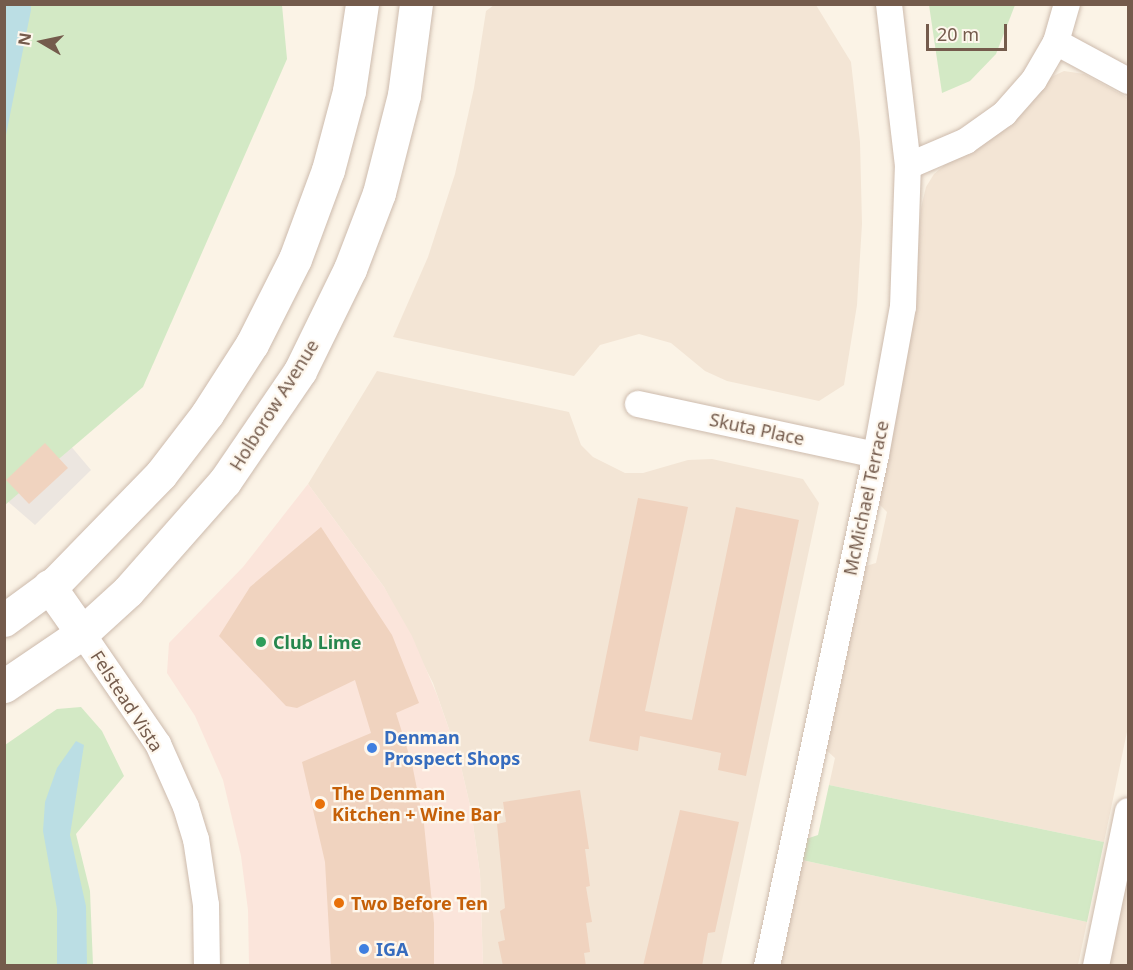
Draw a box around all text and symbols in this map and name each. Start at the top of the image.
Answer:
north arrow [12,12,72,72]
scale bar [929,12,1010,50]
text: 20 m [937,22,979,46]
text: N [12,31,36,47]
street label: Holborow Avenue [225,335,323,475]
street label: Skuta Place [708,408,806,450]
street label: McMichael Terrace [839,419,893,577]
place label: Club Lime [273,631,361,653]
marker: Club Lime [254,635,268,649]
street label: Felstead Vista [86,647,168,755]
place label: Denman Prospect Shops [384,727,520,770]
marker: Denman Prospect Shops [365,741,379,755]
place label: The Denman Kitchen + Wine Bar [332,783,501,826]
marker: The Denman Kitchen + Wine Bar [313,797,327,811]
place label: Two Before Ten [351,892,488,914]
marker: Two Before Ten [332,896,346,910]
place label: IGA [376,938,408,960]
marker: IGA [357,942,371,956]

